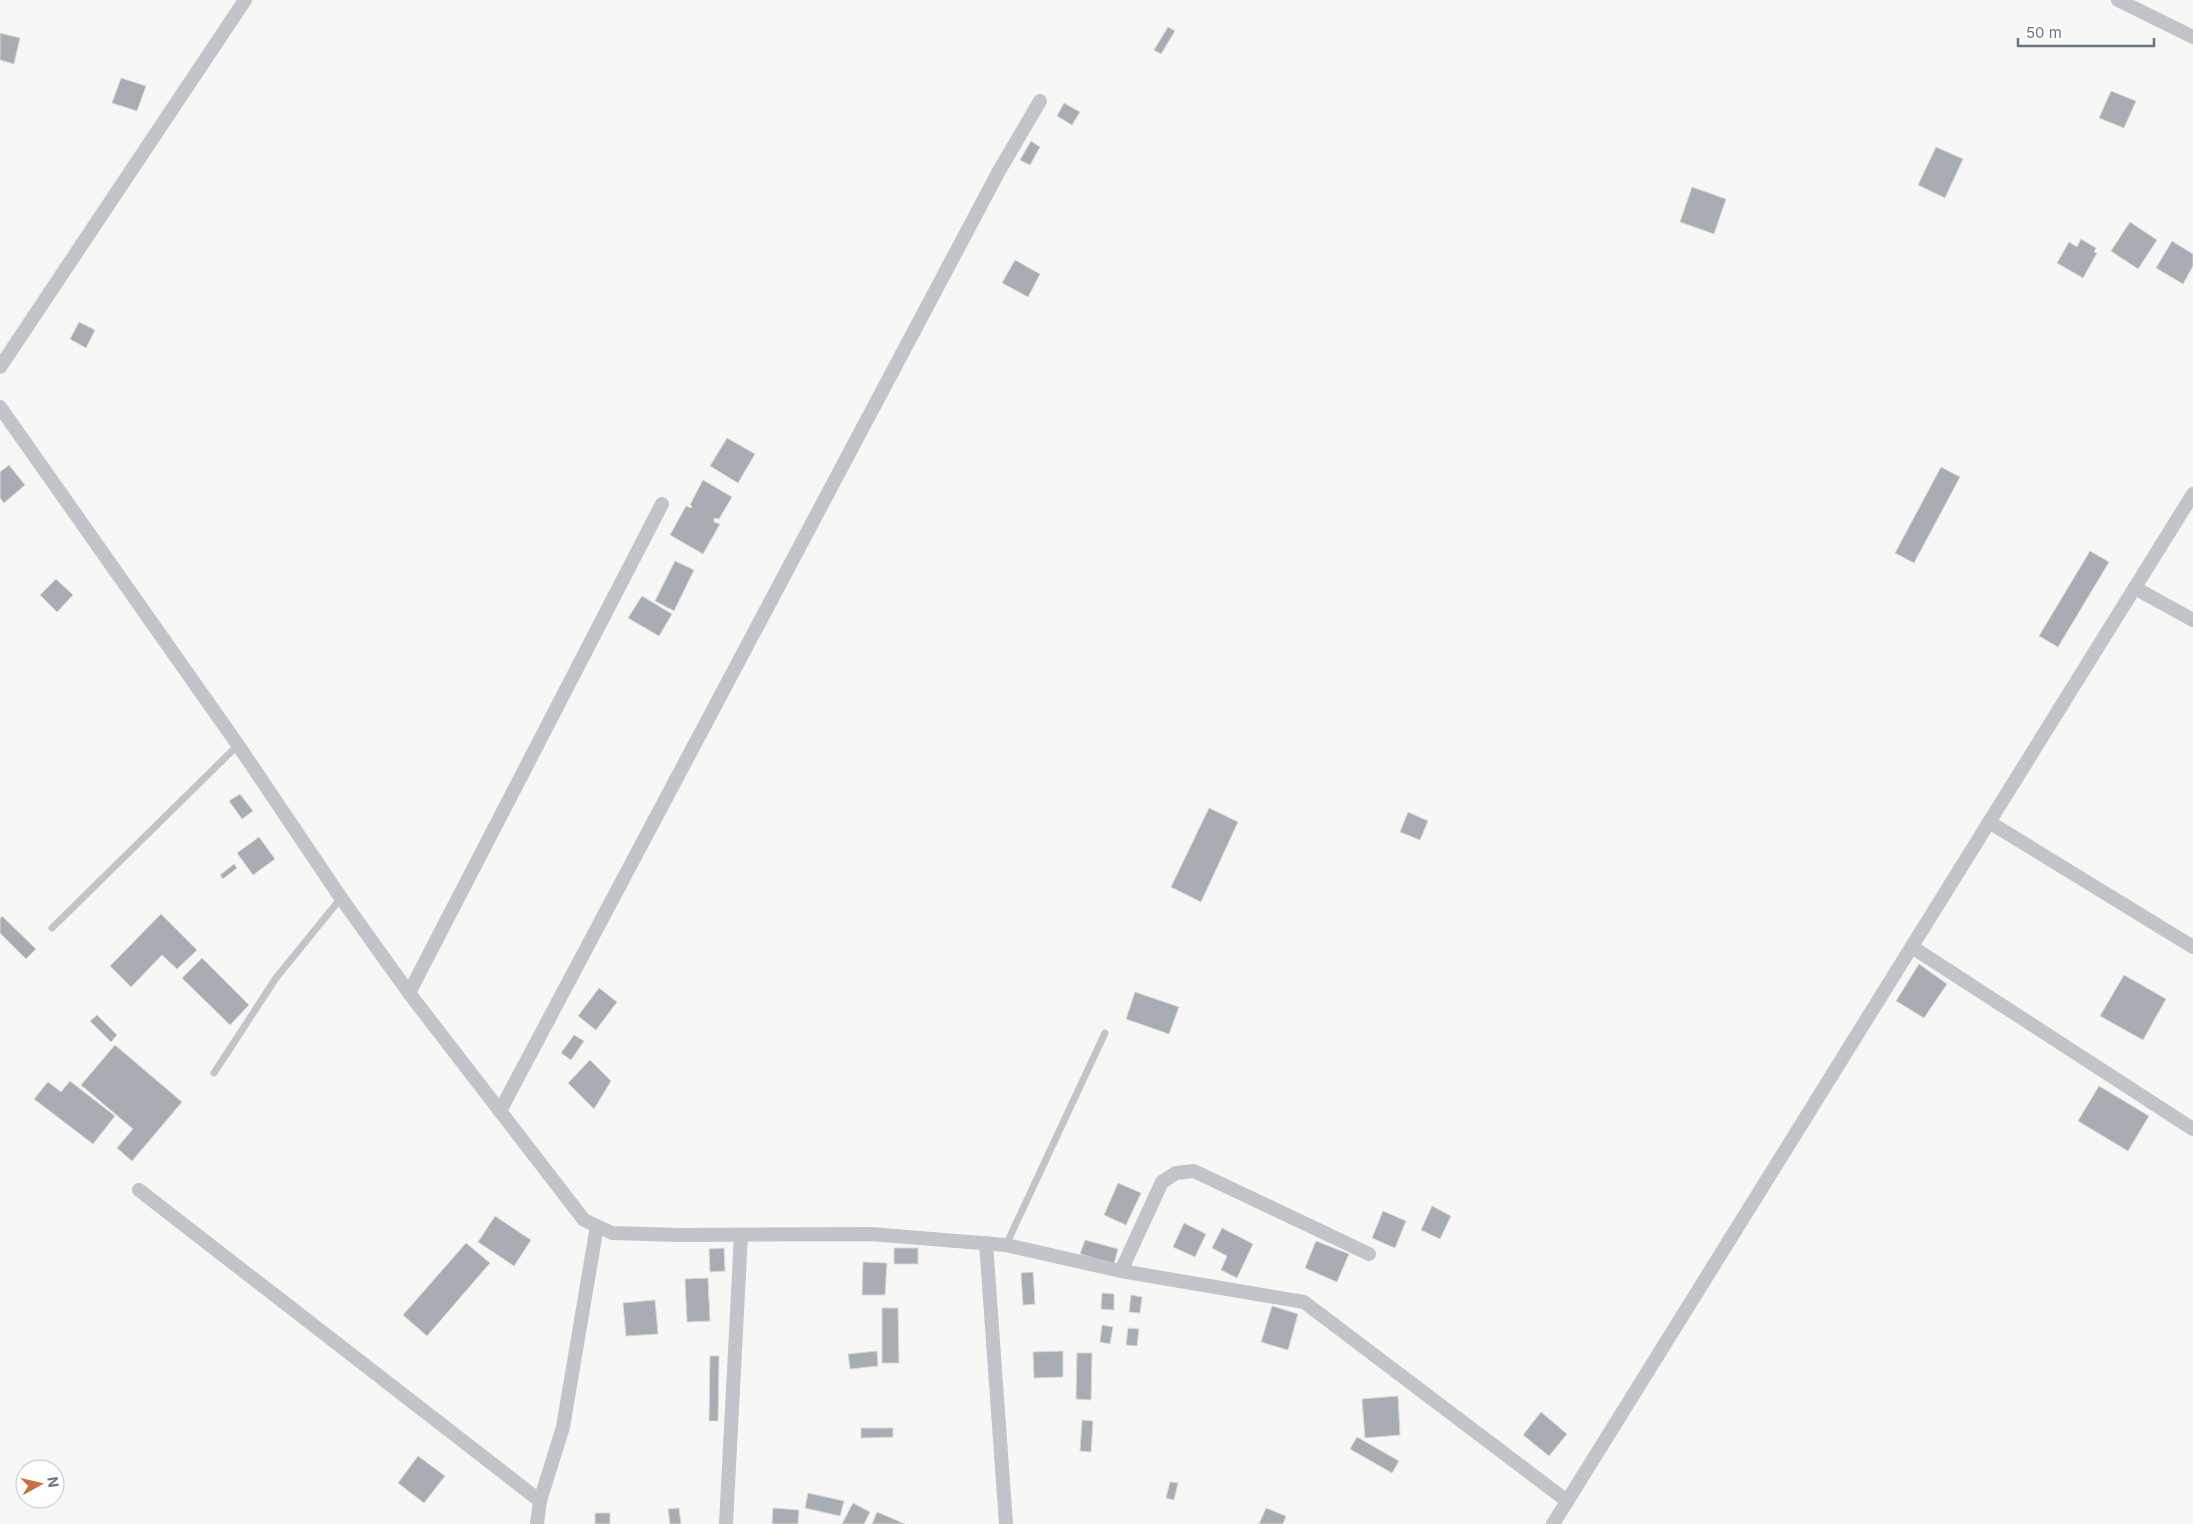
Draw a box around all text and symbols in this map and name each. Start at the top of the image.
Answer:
scale bar [2018,15,2154,47]
text: 50 m [2026,23,2062,42]
north arrow [15,1459,65,1509]
text: N [44,1476,63,1489]

